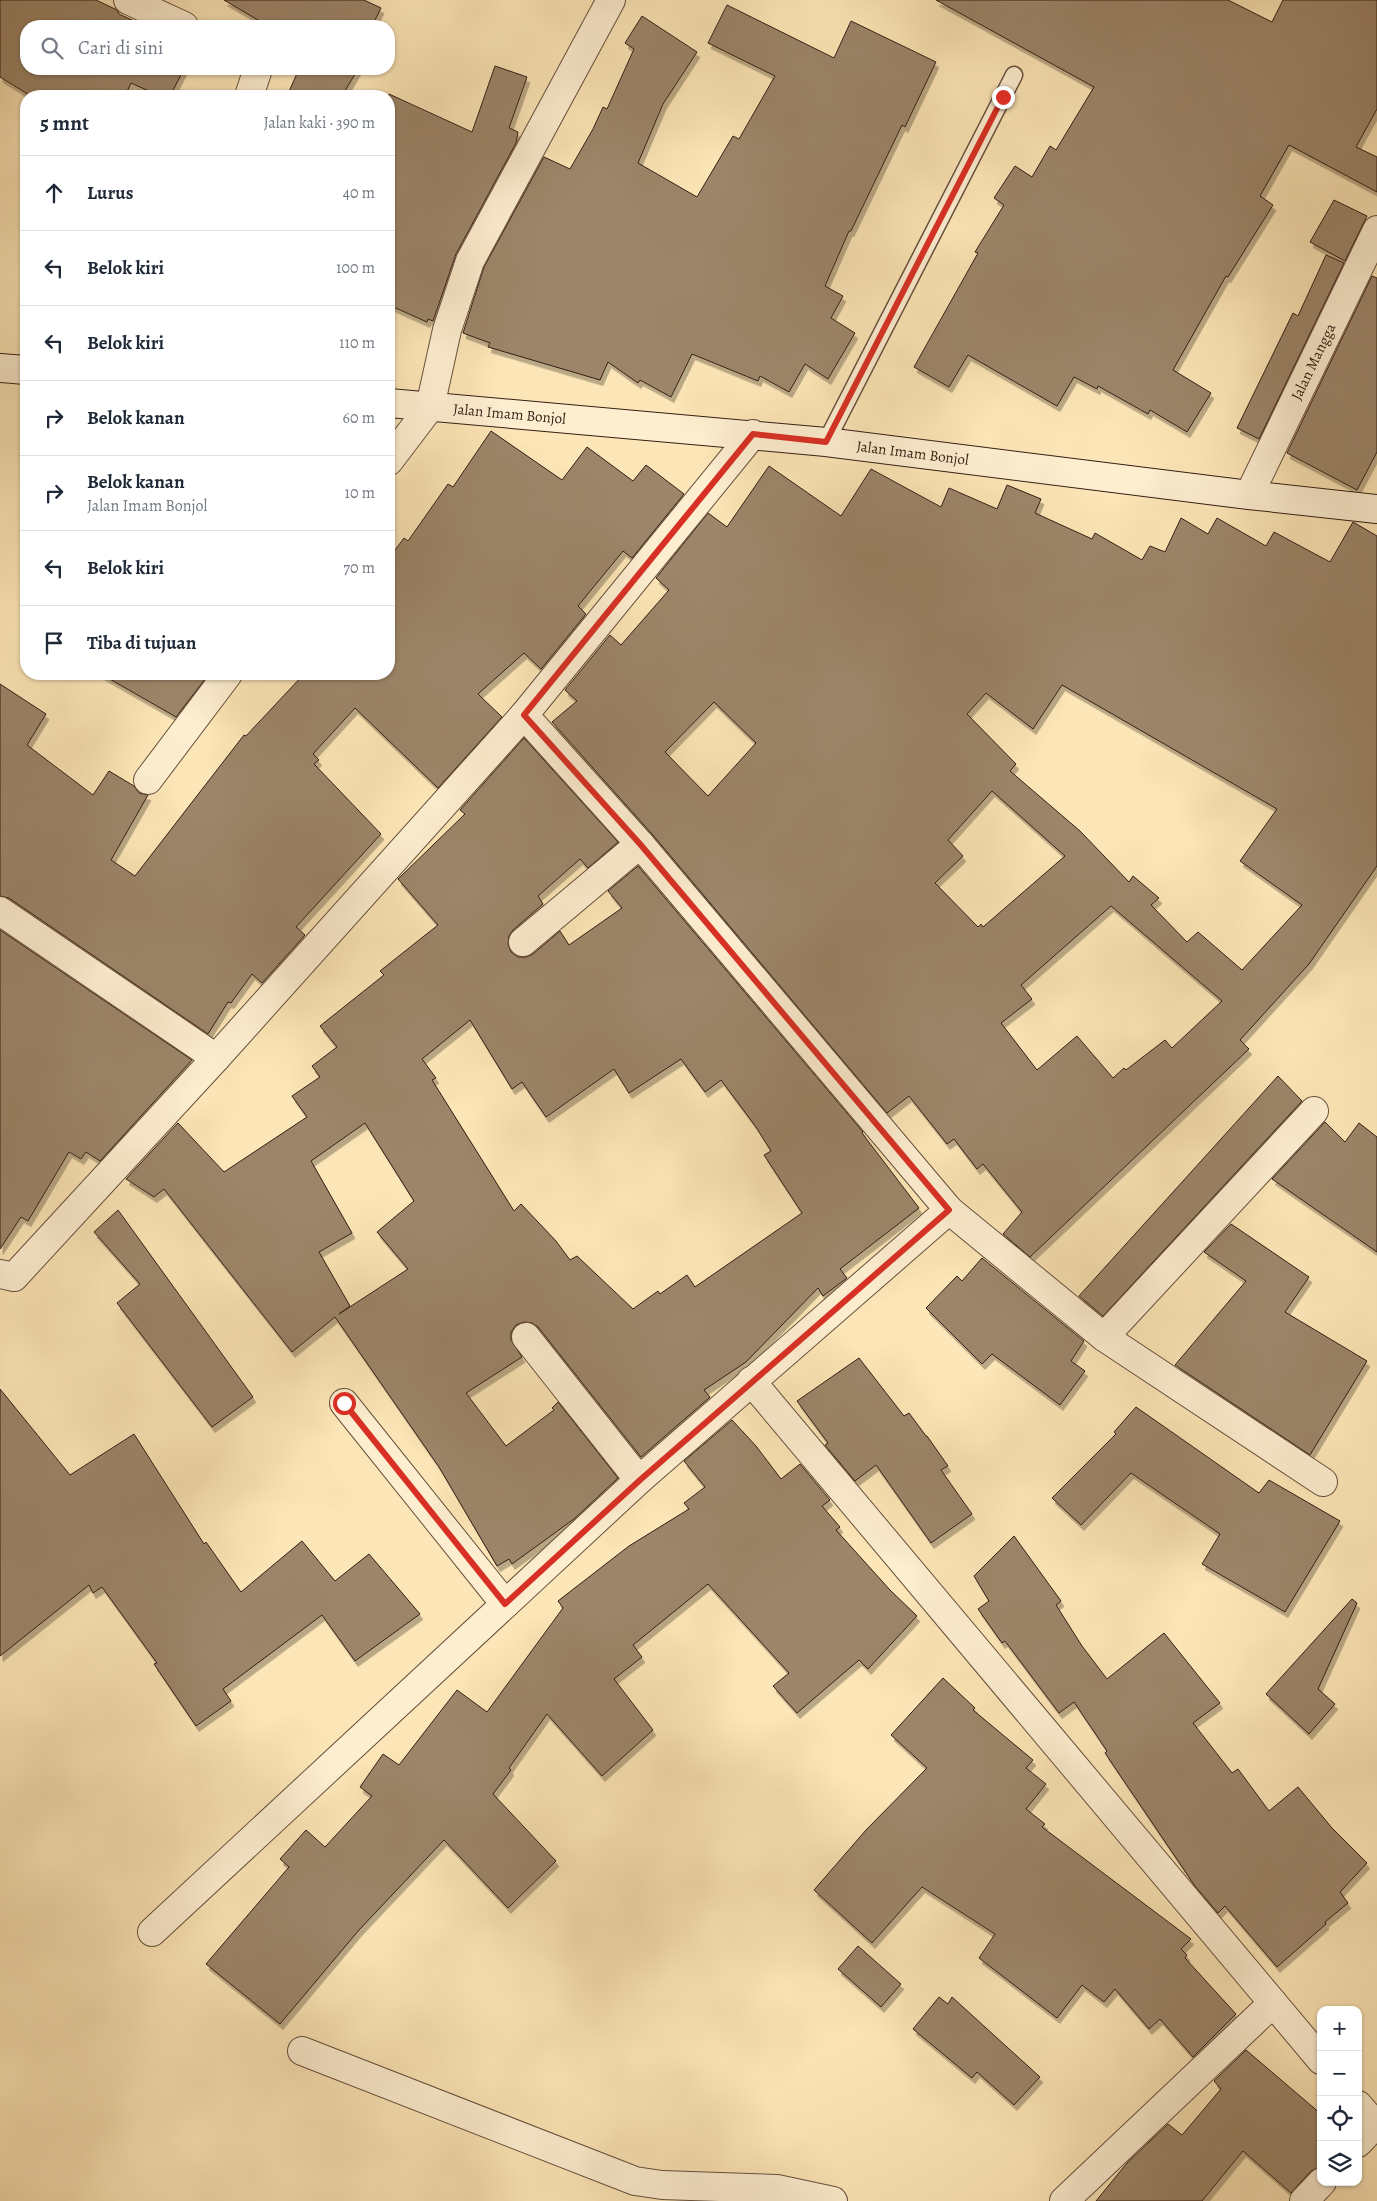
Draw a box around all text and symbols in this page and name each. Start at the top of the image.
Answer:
search box [20,20,395,75]
icon: search [38,34,66,62]
text: Cari di sini [78,35,163,61]
route end [992,86,1015,109]
text: 5 mnt [40,109,89,137]
text: Jalan kaki · 390 m [263,112,375,134]
icon: ahead [40,179,68,207]
text: Lurus [87,180,133,206]
text: 40 m [343,182,375,204]
icon: left [40,254,68,282]
text: Belok kiri [87,255,164,281]
text: 100 m [336,257,375,279]
street label: Jalan Mangga [1286,320,1340,403]
icon: left [40,329,68,357]
text: Belok kiri [87,330,164,356]
text: 110 m [339,332,375,354]
street label: Jalan Imam Bonjol [452,399,567,429]
icon: right [40,404,68,432]
text: Belok kanan [87,405,185,431]
text: 60 m [343,407,375,429]
street label: Jalan Imam Bonjol [855,436,970,470]
text: Belok kanan [87,469,185,495]
icon: right [40,479,68,507]
text: 10 m [345,482,375,504]
text: Jalan Imam Bonjol [87,495,207,517]
icon: left [40,554,68,582]
text: Belok kiri [87,555,164,581]
text: 70 m [343,557,375,579]
icon: arrive [40,629,68,657]
text: Tiba di tujuan [87,630,196,656]
route start [333,1392,356,1415]
map controls [1317,2006,1362,2186]
button: + [1317,2006,1362,2051]
button: − [1317,2051,1362,2096]
button: locate [1317,2096,1362,2141]
button: layers [1317,2141,1362,2186]

